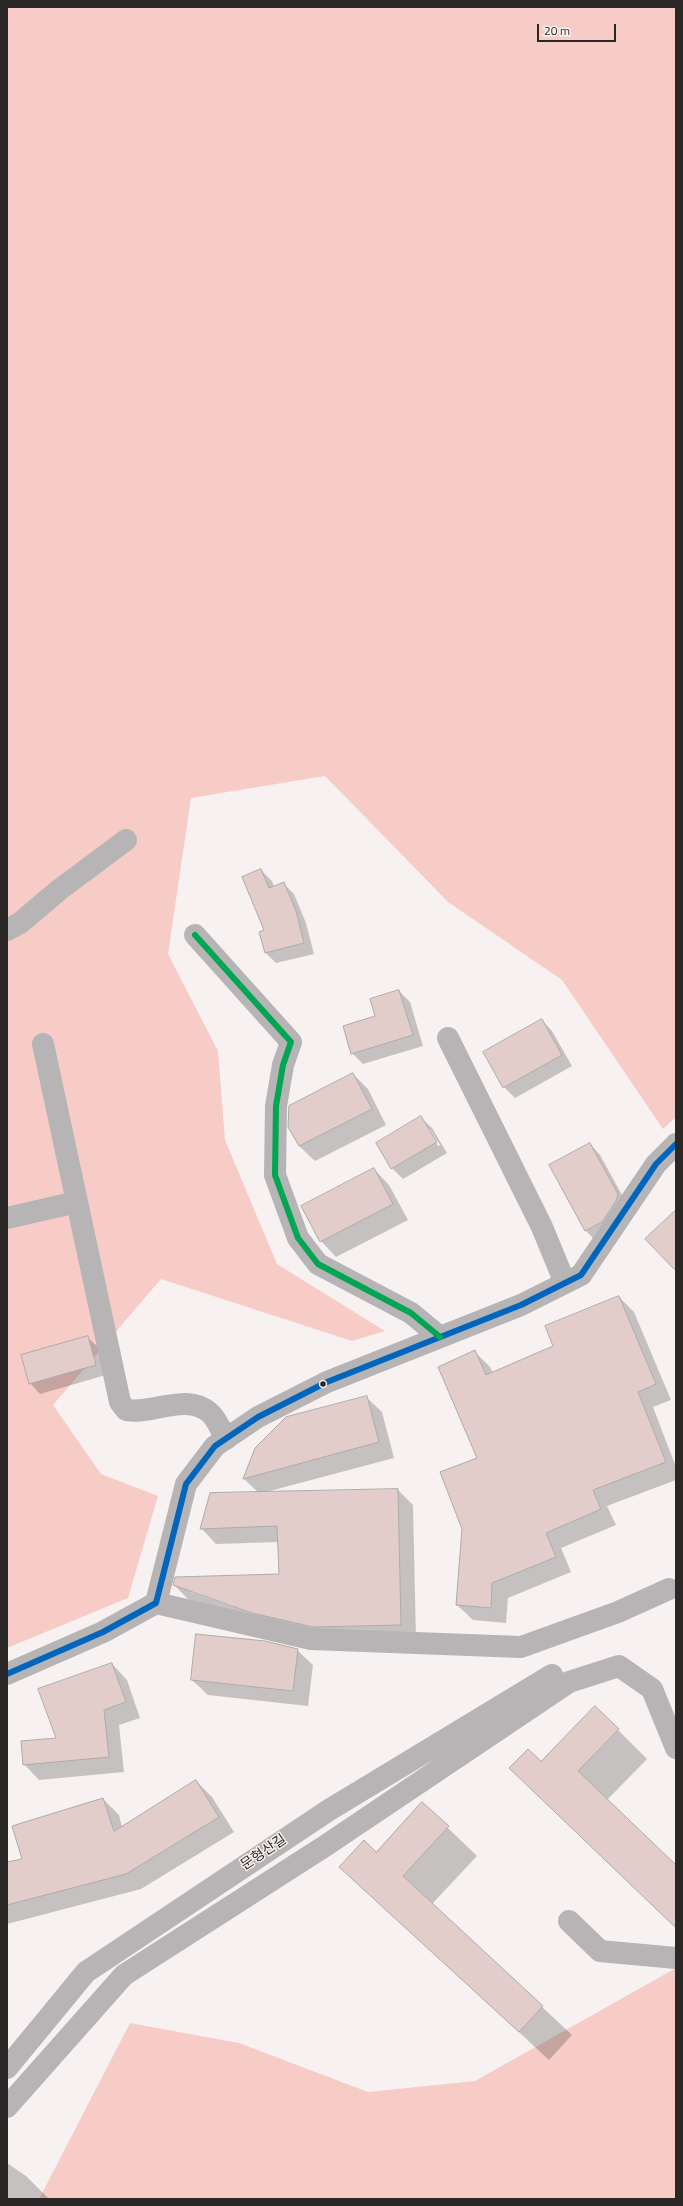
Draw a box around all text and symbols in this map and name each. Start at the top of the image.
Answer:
scale bar [539,16,618,42]
text: 20 m [544,21,570,40]
unlabelled marker [318,1379,328,1389]
street label: 문형산길 [238,1832,290,1874]

